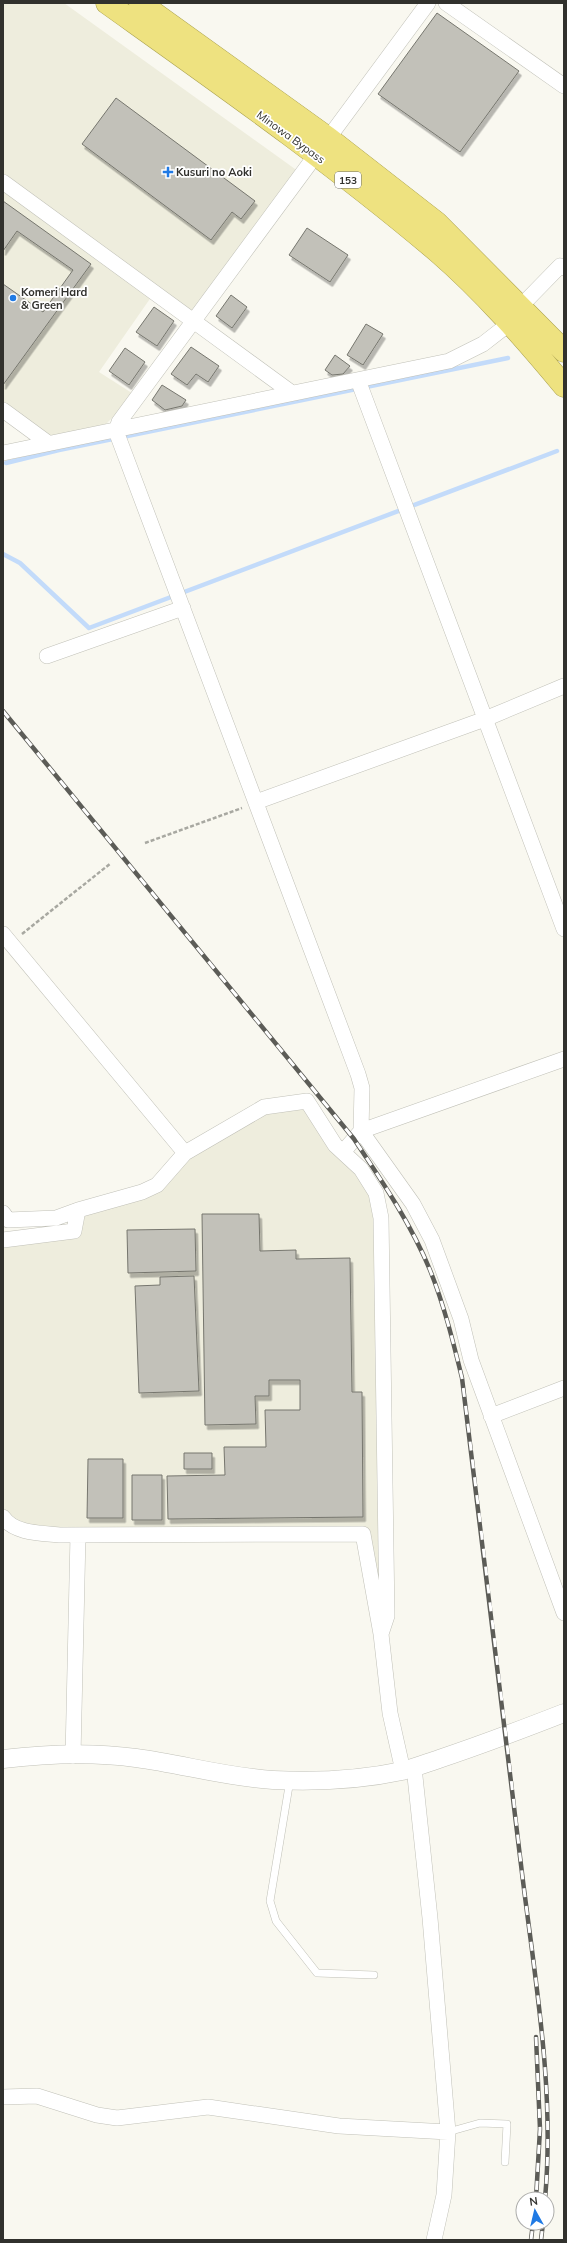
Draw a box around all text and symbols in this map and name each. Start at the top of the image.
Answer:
street label: Minowa Bypass [254,108,328,166]
place label: Kusuri no Aoki [176,165,252,179]
marker: Kusuri no Aoki [163,167,173,177]
road number: 153 [335,172,361,188]
place label: Komeri Hard & Green [21,285,87,312]
marker: Komeri Hard & Green [8,293,18,303]
north arrow [515,2191,555,2231]
text: N [529,2194,539,2209]

